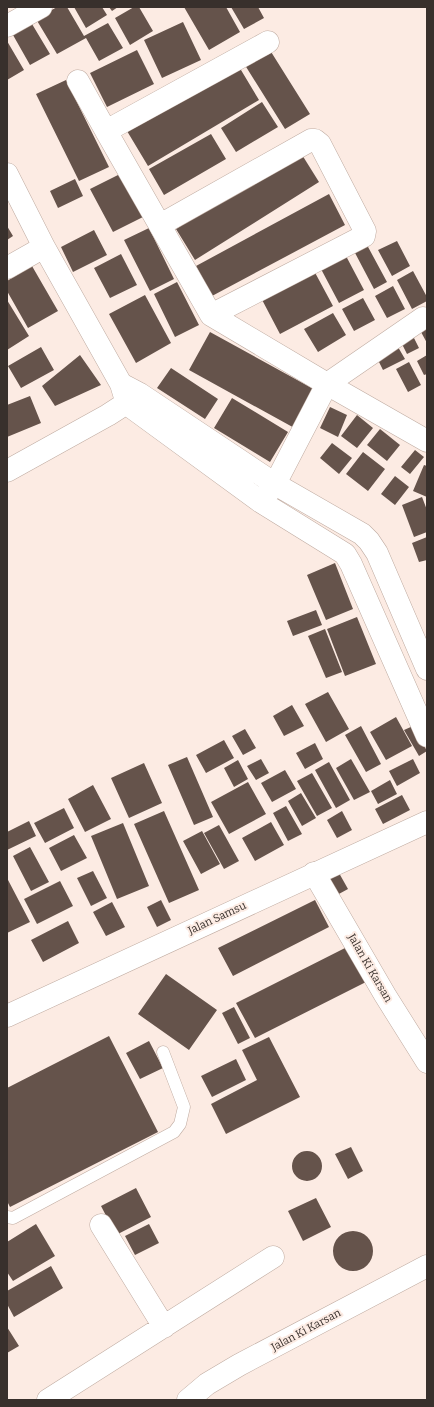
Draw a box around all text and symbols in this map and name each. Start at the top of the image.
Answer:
street label: Jalan Samsu [185,899,248,938]
street label: Jalan Ki Karsan [345,931,395,1005]
street label: Jalan Ki Karsan [268,1306,343,1354]

